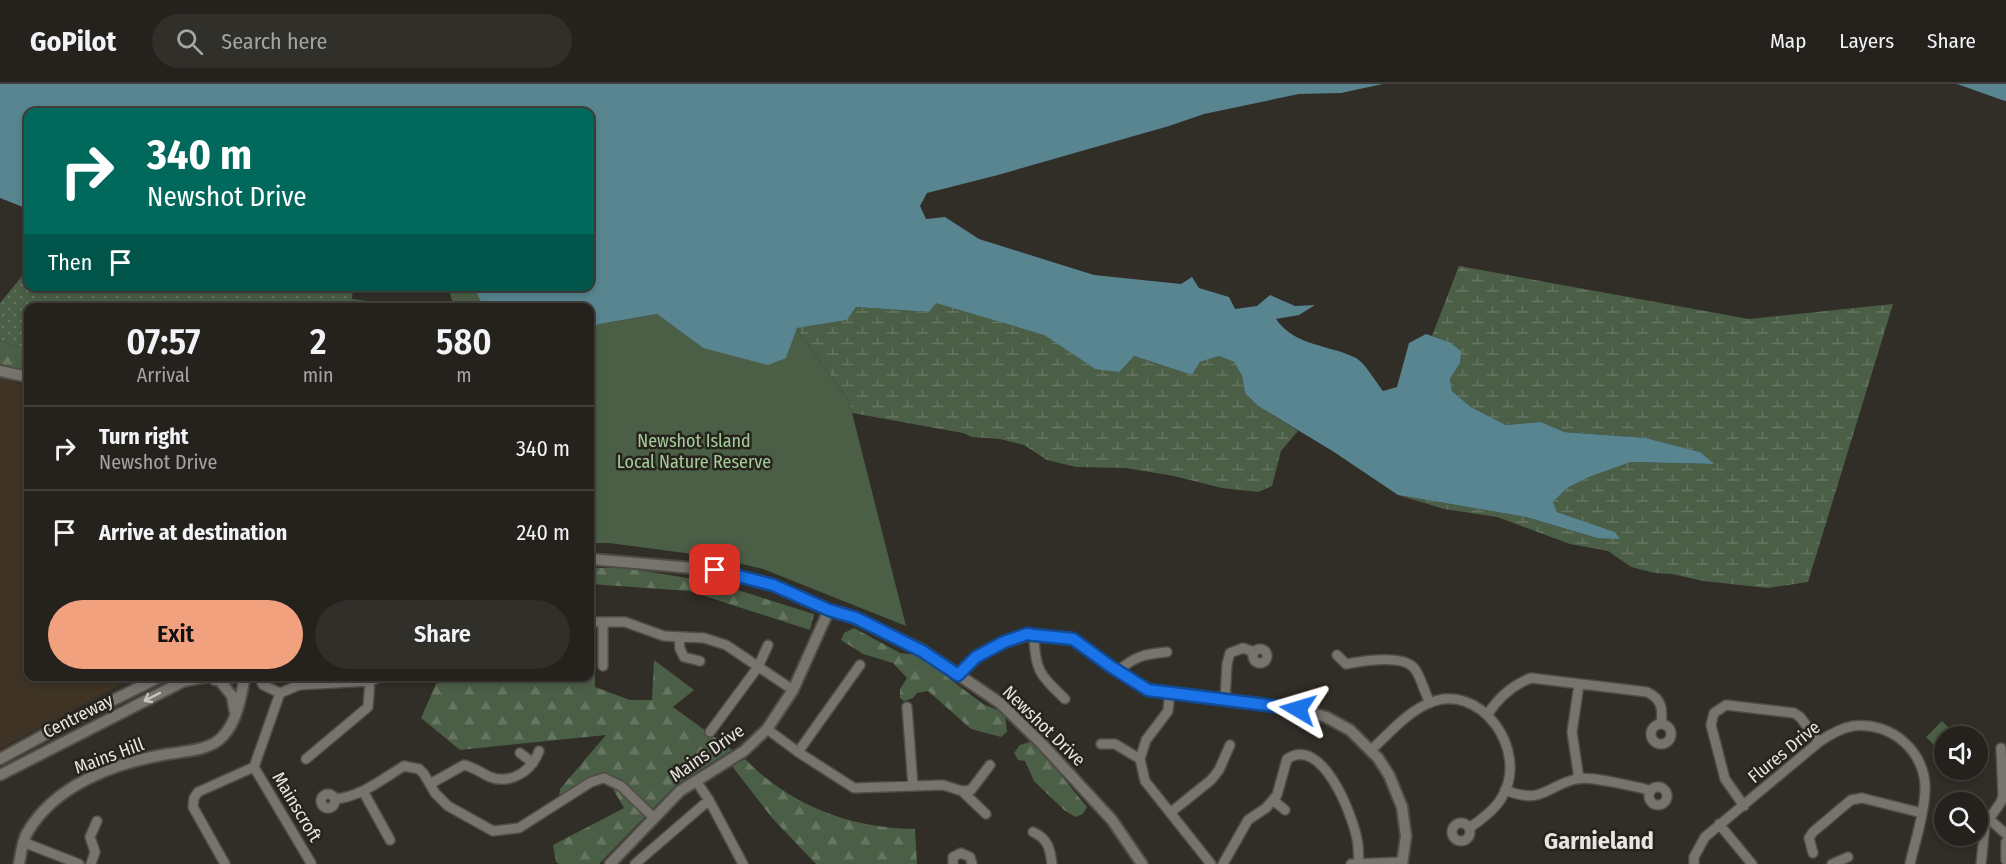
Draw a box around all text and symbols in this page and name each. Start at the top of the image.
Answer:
search box [152,14,572,68]
text: GoPilot [30,25,116,58]
icon: search [173,25,206,58]
text: Search here [221,28,327,55]
text: Map [1770,28,1806,54]
text: Layers [1839,28,1894,54]
text: Share [1927,28,1976,54]
text: 340 m [147,130,252,180]
icon: right [48,132,126,210]
text: Newshot Drive [147,181,307,213]
icon: arrive [104,246,137,279]
text: Then [48,249,92,276]
text: 07:57 [126,320,200,364]
text: 2 [310,320,326,364]
text: 580 [436,320,492,364]
text: Arrival [137,363,190,387]
text: min [303,363,334,387]
text: m [456,363,472,387]
text: Turn right [99,423,188,450]
park label: Newshot Island Local Nature Reserve [617,430,771,473]
icon: right [48,432,81,465]
text: 340 m [516,435,570,462]
text: Newshot Drive [99,450,217,474]
icon: arrive [48,516,81,549]
text: Arrive at destination [99,519,287,546]
text: 240 m [517,519,570,546]
pin [689,544,740,595]
icon: arrive [698,553,731,586]
button: Exit [48,600,303,669]
button: Share [315,600,570,669]
position arrow [1266,677,1330,741]
street label: Newshot Drive [998,681,1090,771]
street label: Centreway [39,689,117,743]
one-way arrow [144,691,161,703]
street label: Flures Drive [1743,716,1825,788]
street label: Mains Drive [666,719,748,787]
map controls [1934,726,1988,846]
button: sound [1934,726,1988,780]
street label: Mains Hill [71,733,147,779]
street label: Mainscroft [268,768,326,846]
button: search [1934,792,1988,846]
district label: Garnieland [1544,827,1654,855]

